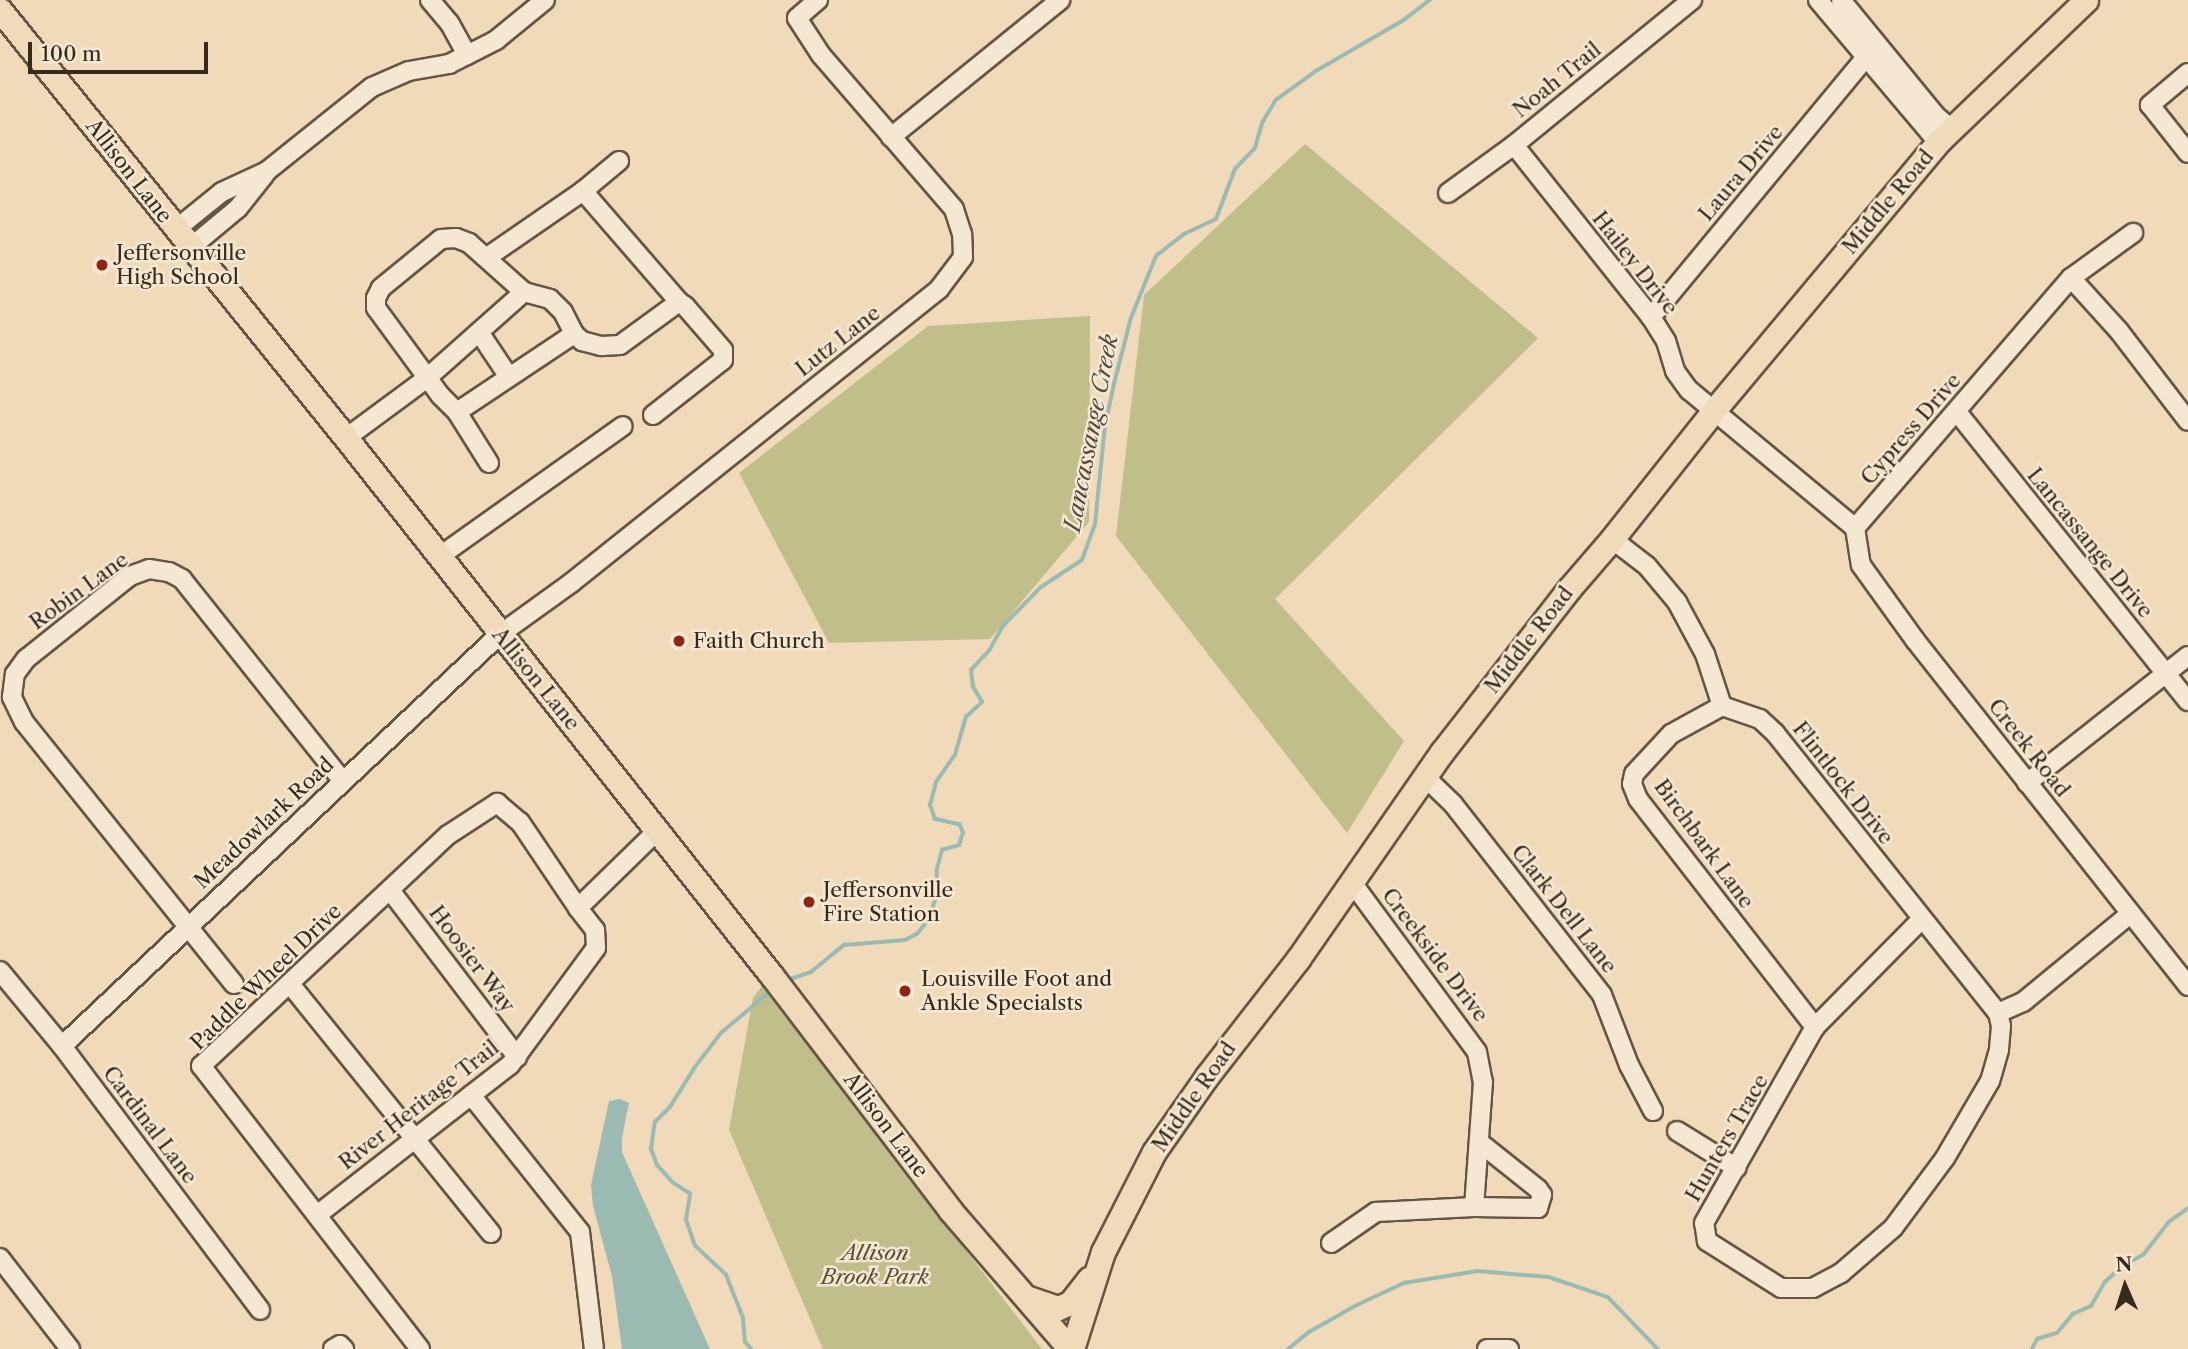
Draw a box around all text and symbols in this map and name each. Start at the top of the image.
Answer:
scale bar [32,28,212,72]
street label: Noah Trail [1508,37,1606,123]
text: 100 m [41,41,102,66]
street label: Allison Lane [81,114,177,228]
street label: Laura Drive [1694,120,1788,226]
street label: Middle Road [1837,145,1939,259]
street label: Hailey Drive [1587,206,1683,320]
place label: Jeffersonville High School [116,240,246,290]
marker: Jeffersonville High School [94,257,110,273]
street label: Lutz Lane [791,300,885,382]
water label: Lancassange Creek [1058,332,1124,534]
street label: Cypress Drive [1856,368,1966,490]
street label: Lancassange Drive [2022,463,2158,623]
street label: Robin Lane [25,547,133,635]
street label: Middle Road [1479,582,1579,698]
street label: Allison Lane [487,623,585,735]
place label: Faith Church [693,628,825,654]
marker: Faith Church [671,633,687,649]
street label: Creek Road [1983,694,2075,802]
street label: Flintlock Drive [1787,716,1899,850]
street label: Meadowlark Road [189,752,339,894]
street label: Birchbark Lane [1649,774,1759,914]
street label: Clark Dell Lane [1506,840,1622,978]
place label: Jeffersonville Fire Station [823,877,953,927]
street label: Creekside Drive [1377,883,1493,1027]
marker: Jeffersonville Fire Station [801,894,817,910]
street label: Paddle Wheel Drive [185,898,347,1056]
street label: Hoosier Way [423,900,521,1018]
place label: Louisville Foot and Ankle Specialsts [921,966,1112,1016]
marker: Louisville Foot and Ankle Specialsts [895,981,915,1001]
street label: River Heritage Trail [334,1035,504,1175]
street label: Middle Road [1147,1037,1241,1157]
street label: Cardinal Lane [98,1061,202,1189]
street label: Allison Lane [838,1068,934,1182]
street label: Hunters Trace [1680,1070,1774,1206]
park label: Allison Brook Park [821,1240,929,1290]
north arrow [2090,1251,2160,1321]
text: N [2115,1253,2133,1276]

